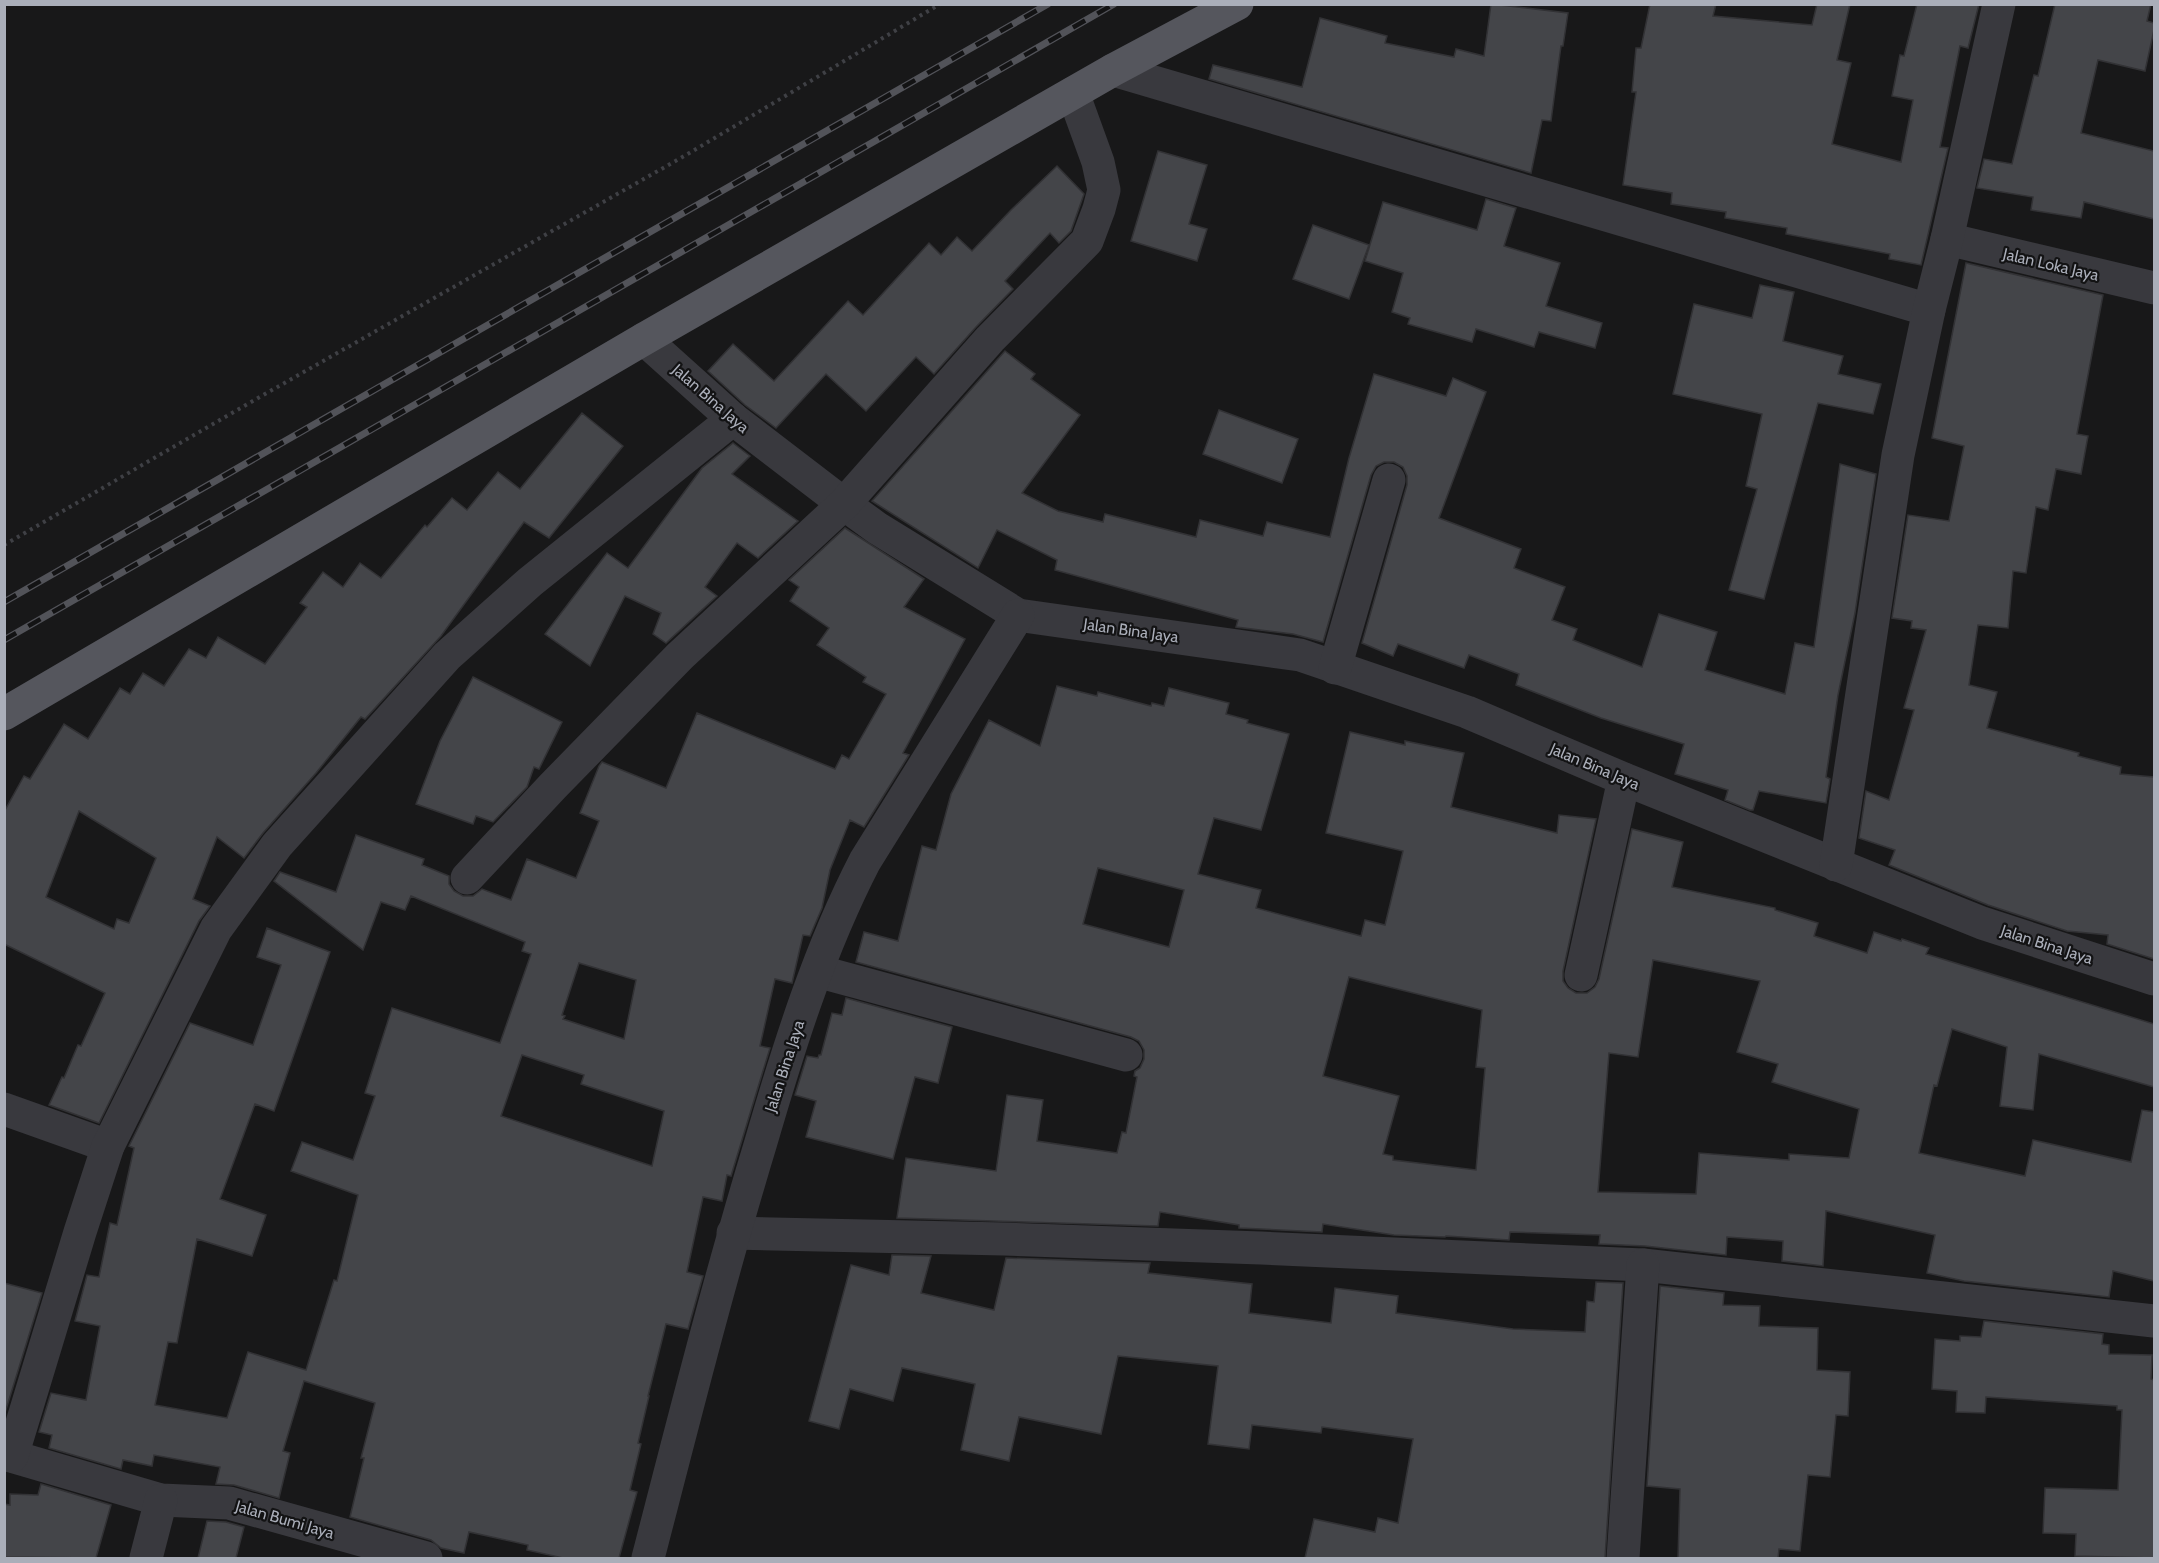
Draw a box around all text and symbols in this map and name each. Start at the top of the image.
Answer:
street label: Jalan Loka Jaya [2000,244,2101,285]
street label: Jalan Bina Jaya [668,359,753,437]
street label: Jalan Bina Jaya [1081,614,1180,647]
street label: Jalan Bina Jaya [1546,739,1643,794]
street label: Jalan Bina Jaya [1997,920,2096,968]
street label: Jalan Bina Jaya [760,1017,808,1116]
street label: Jalan Bumi Jaya [233,1496,337,1543]

